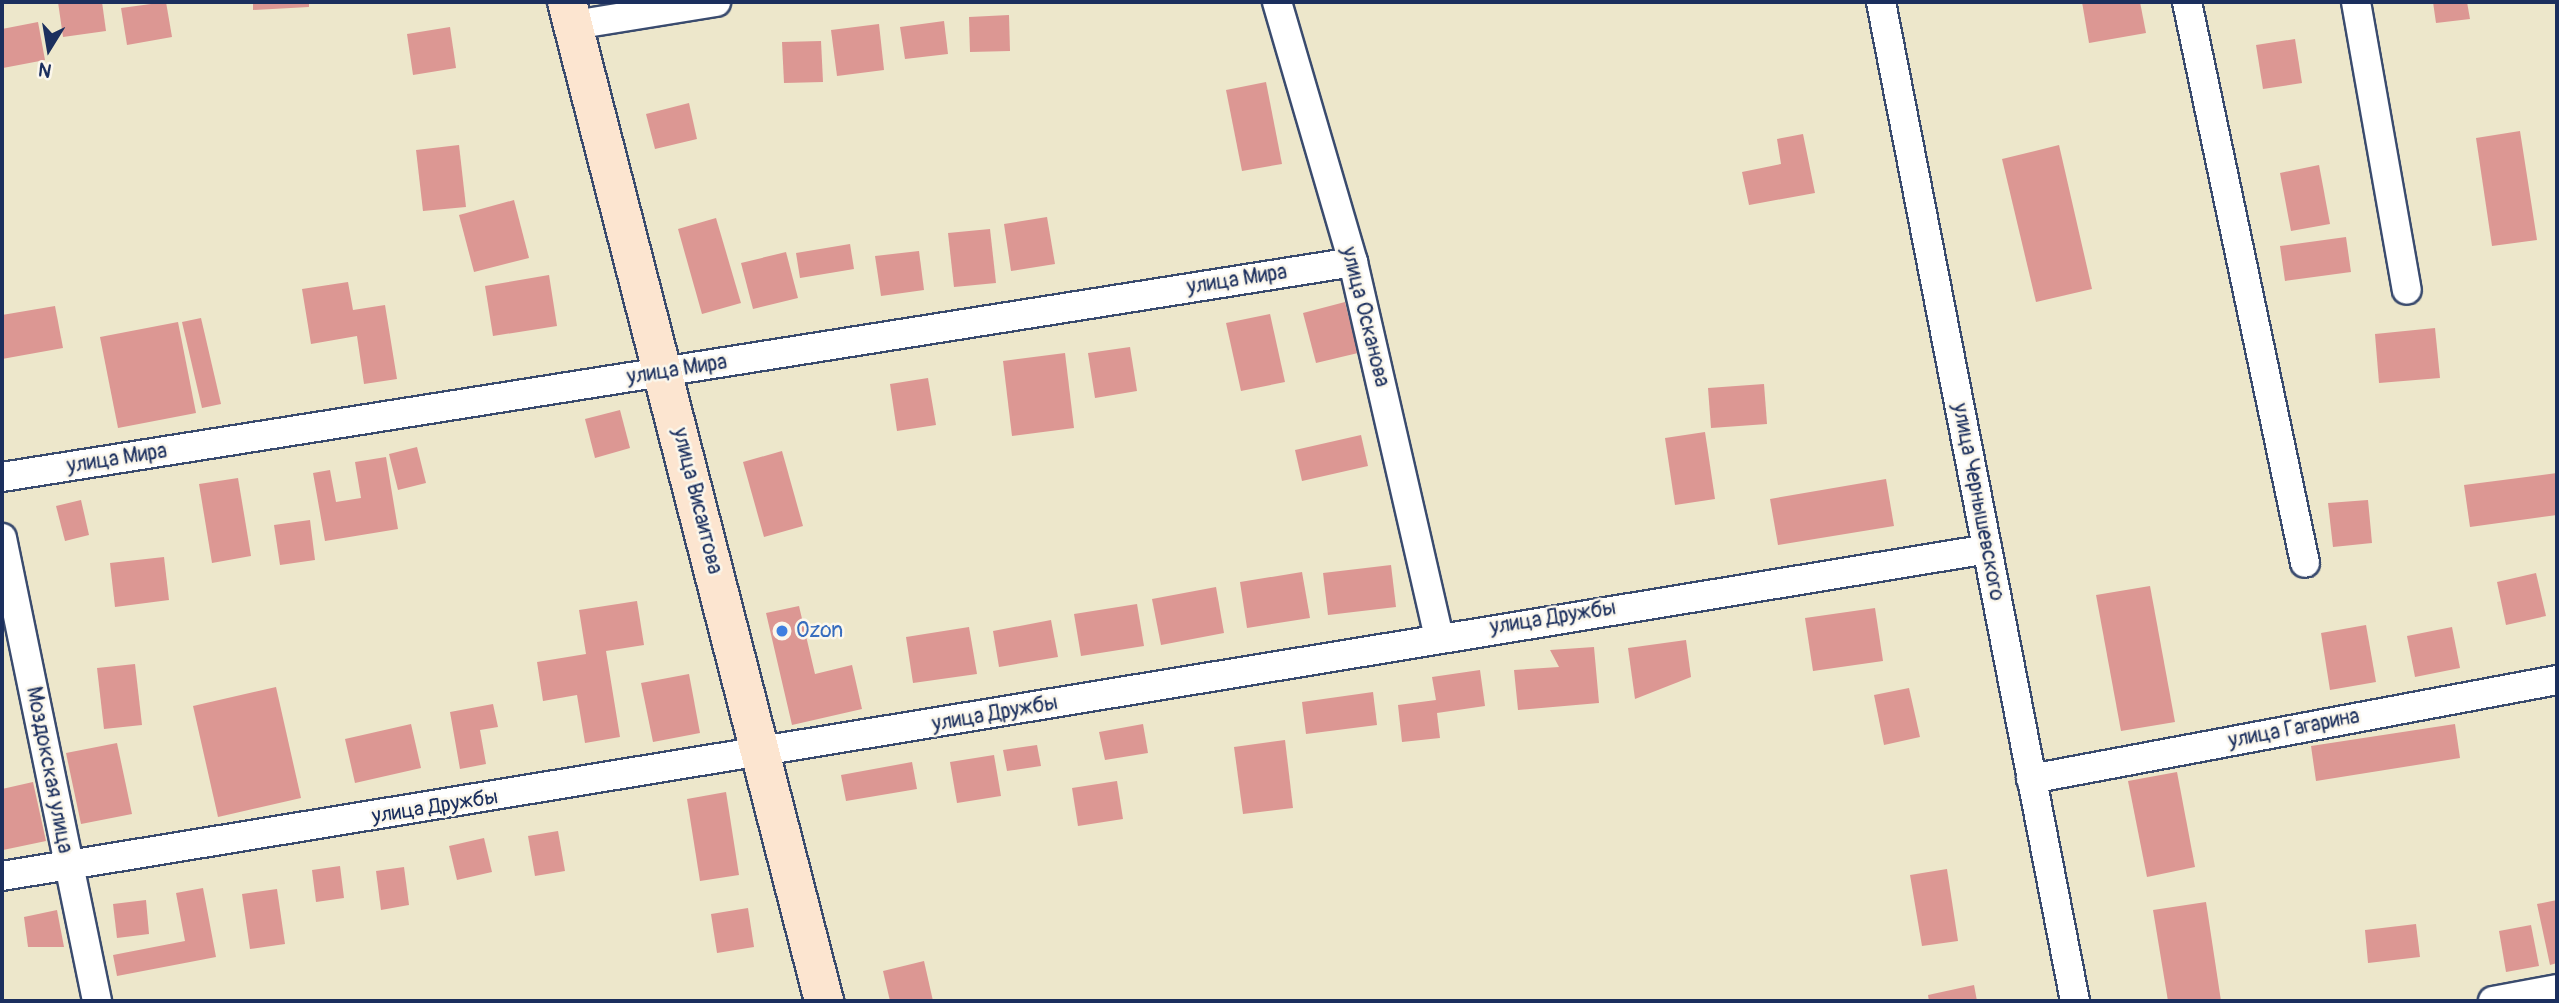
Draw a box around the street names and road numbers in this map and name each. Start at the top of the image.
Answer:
street label: улица Осканова [1335,244,1395,390]
street label: улица Мира [1185,260,1289,300]
street label: улица Мира [625,350,729,390]
street label: улица Чернышевского [1947,401,2009,603]
street label: улица Висаитова [667,425,727,577]
street label: улица Мира [65,439,169,479]
street label: улица Дружбы [1488,596,1618,640]
street label: Моздокская улица [20,685,78,855]
street label: улица Дружбы [930,691,1060,737]
street label: улица Гагарина [2226,704,2362,754]
street label: улица Дружбы [370,785,500,829]

